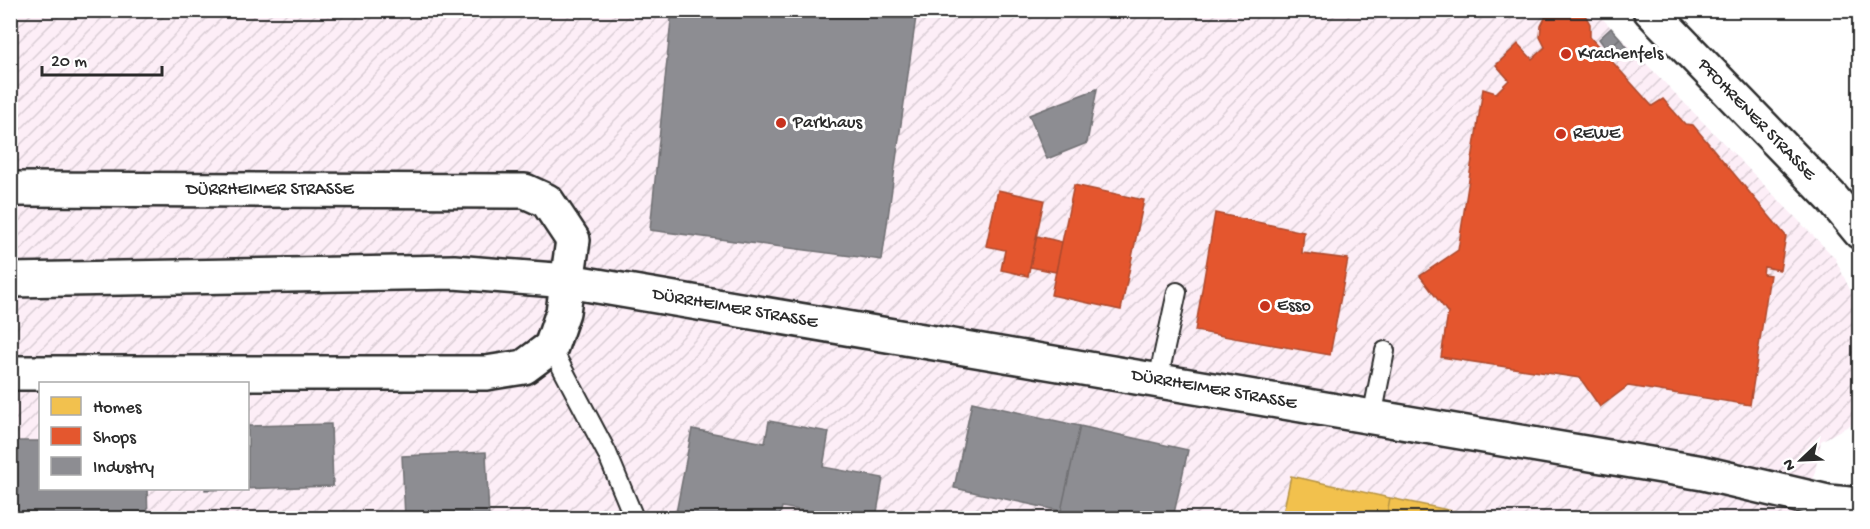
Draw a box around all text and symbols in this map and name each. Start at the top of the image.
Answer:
scale bar [42,39,162,77]
place label: Krachenfels [1578,44,1665,65]
marker: Krachenfels [1559,47,1573,61]
text: 20 m [51,52,87,73]
street label: PFOHRENER STRASSE [1692,54,1820,186]
place label: Parkhaus [792,113,863,134]
marker: Parkhaus [774,116,788,130]
place label: REWE [1573,124,1621,145]
marker: REWE [1554,127,1568,141]
street label: DÜRRHEIMER STRASSE [185,180,354,201]
street label: DÜRRHEIMER STRASSE [650,284,820,334]
place label: Esso [1277,296,1311,317]
marker: Esso [1258,299,1272,313]
street label: DÜRRHEIMER STRASSE [1129,365,1299,415]
legend [39,382,249,490]
text: Homes [93,398,143,419]
text: Shops [93,428,137,449]
north arrow [1771,430,1831,490]
text: N [1779,455,1801,473]
text: Industry [93,458,154,479]

